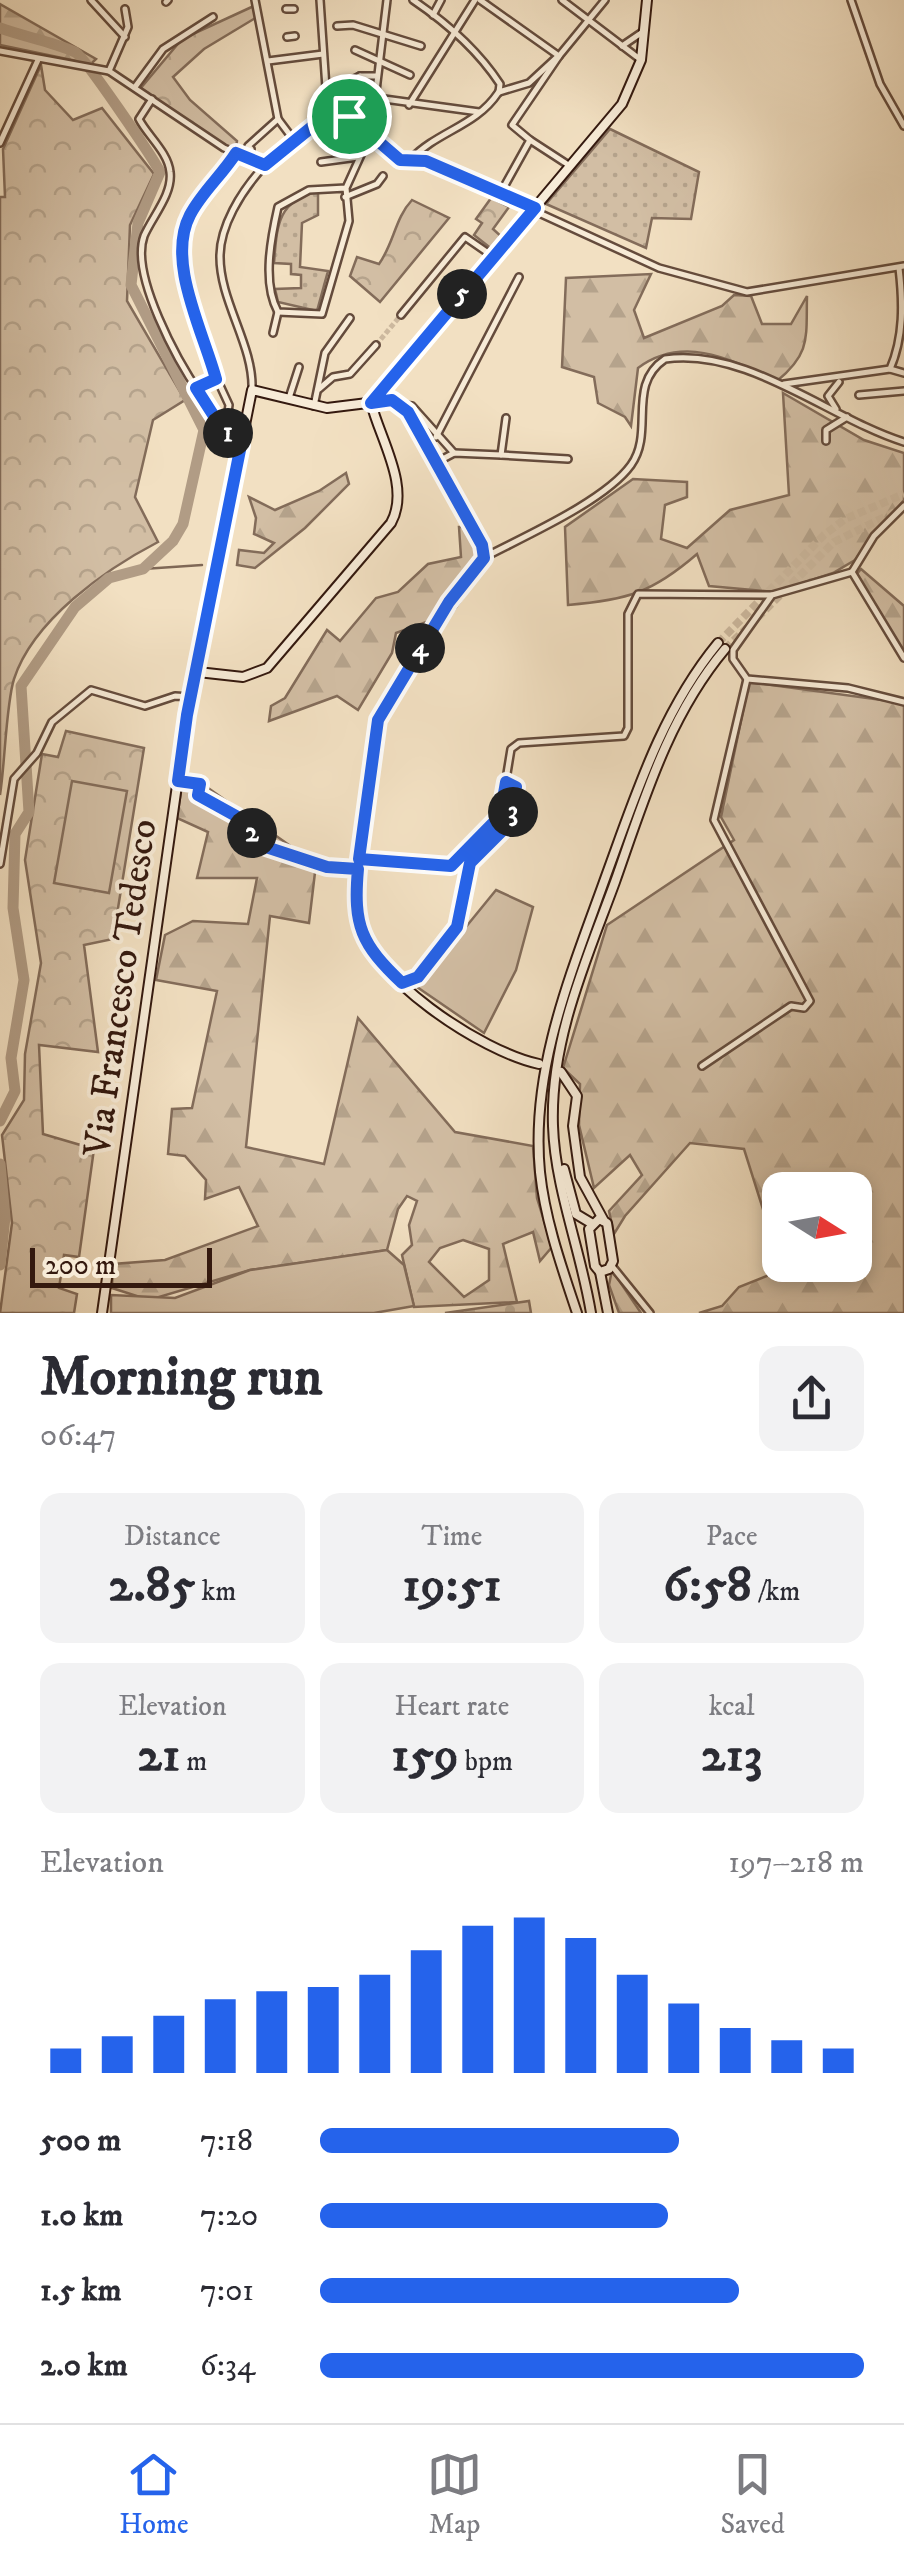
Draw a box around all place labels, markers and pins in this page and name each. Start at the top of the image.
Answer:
pin [307,74,392,159]
pin: 5 [437,269,487,319]
pin: 1 [203,408,253,458]
pin: 4 [395,623,445,673]
pin: 3 [488,787,538,837]
pin: 2 [227,808,277,858]

